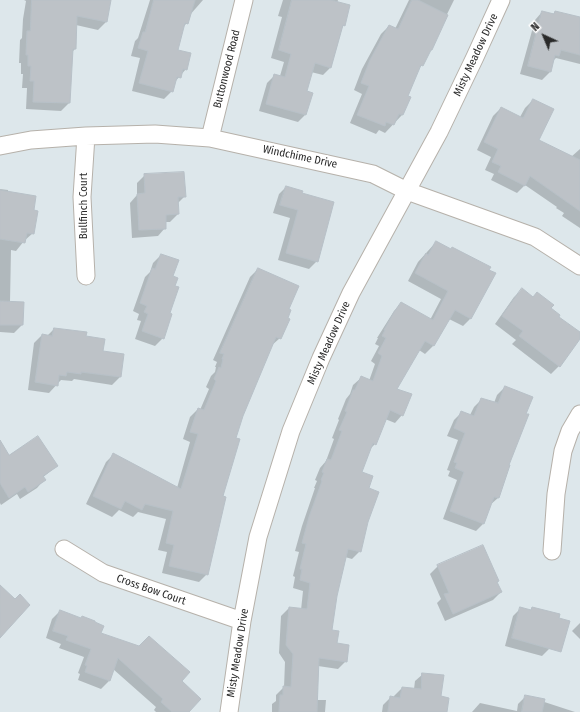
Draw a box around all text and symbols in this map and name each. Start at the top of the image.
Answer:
street label: Misty Meadow Drive [451,12,501,98]
north arrow [524,16,564,56]
text: N [528,20,542,34]
street label: Buttonwood Road [211,28,243,110]
street label: Windchime Drive [262,143,338,171]
street label: Bullfinch Court [77,173,91,239]
street label: Misty Meadow Drive [305,299,353,387]
street label: Cross Bow Court [115,572,187,608]
street label: Misty Meadow Drive [224,608,252,698]

